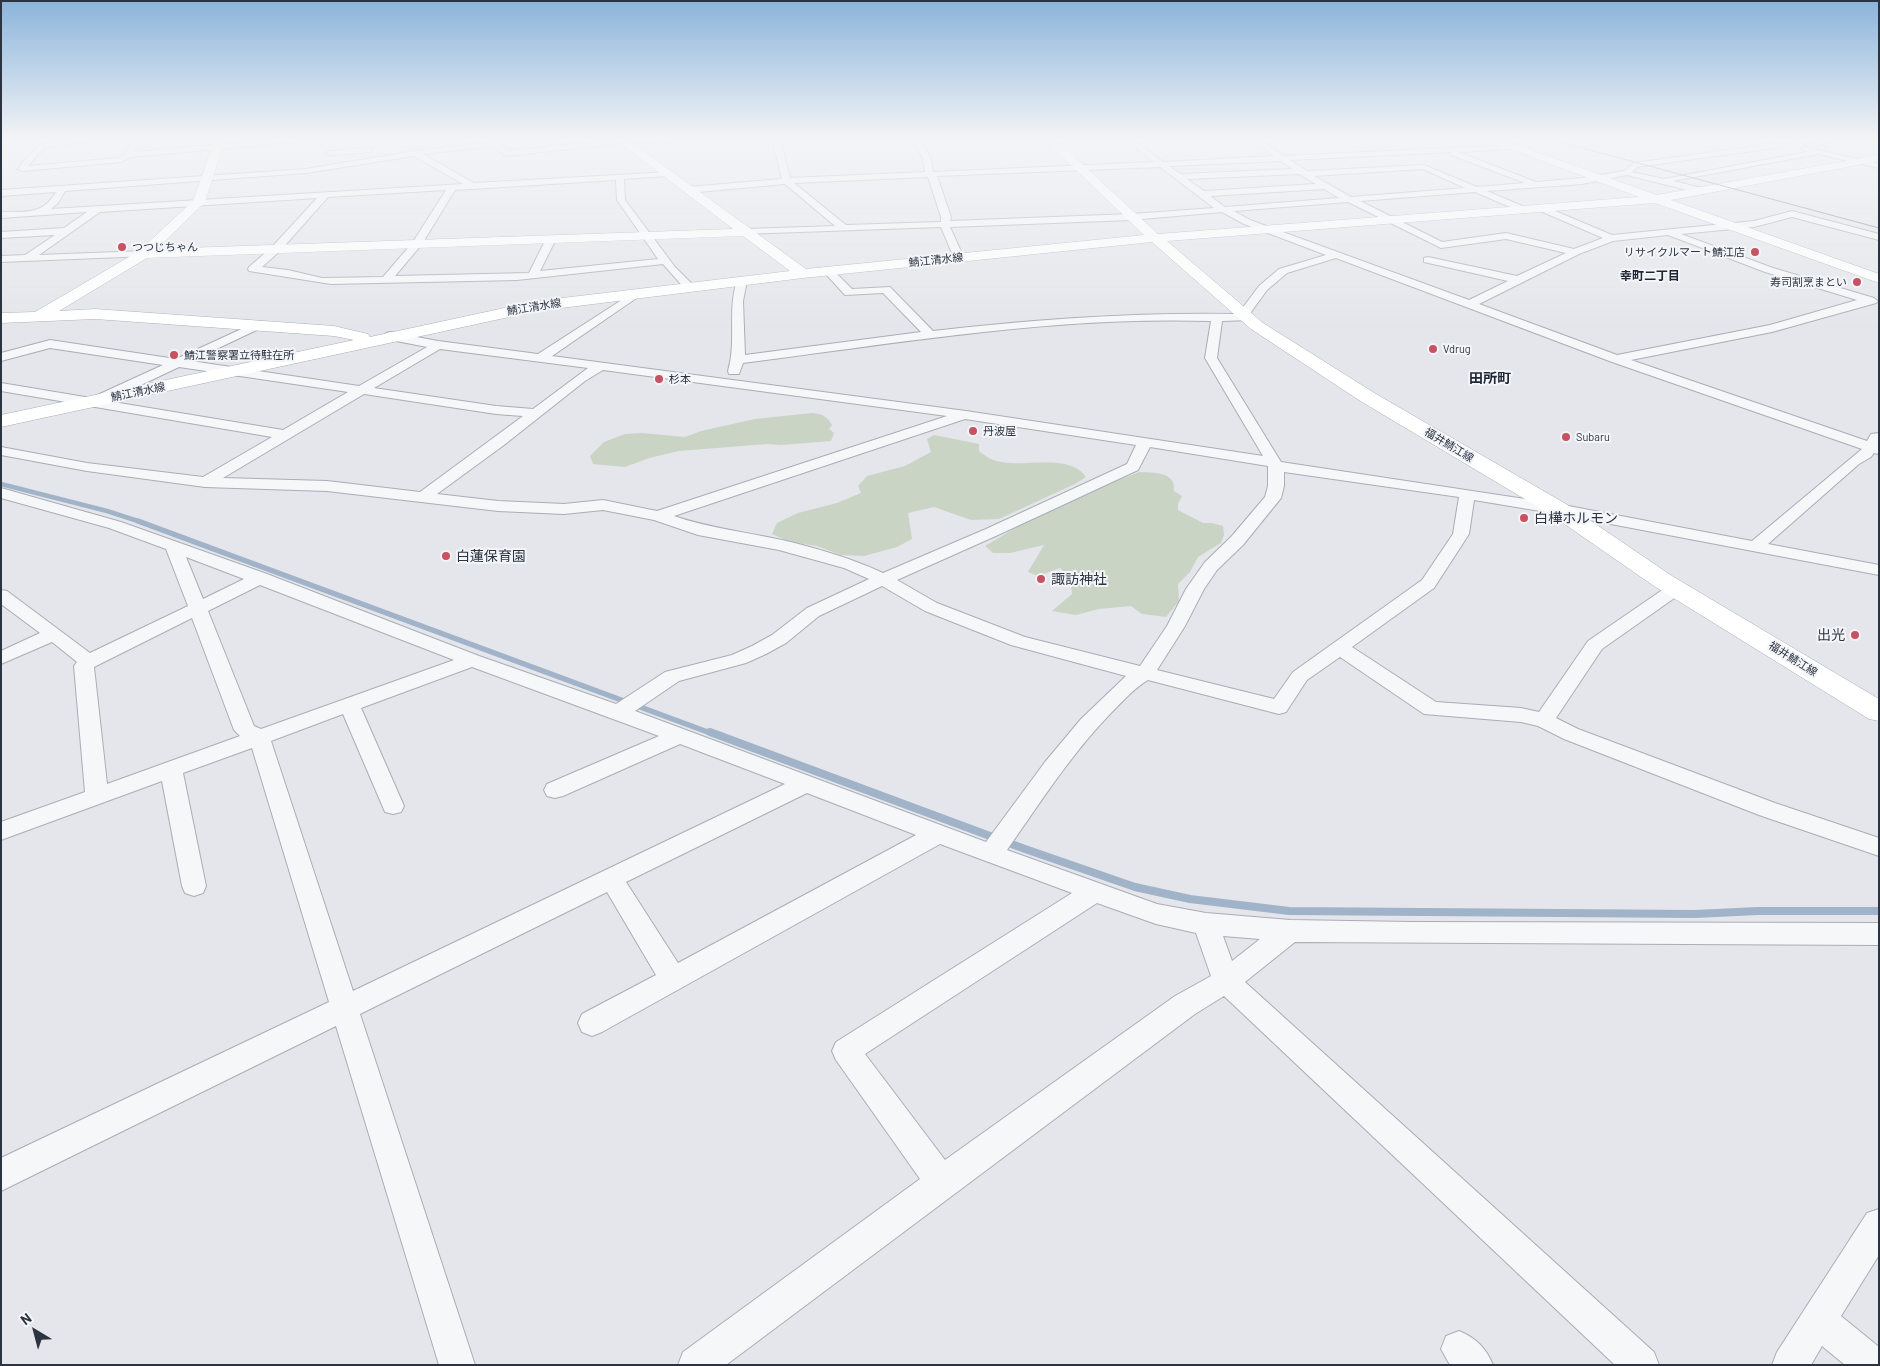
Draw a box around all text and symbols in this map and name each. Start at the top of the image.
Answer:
place label: つつじちゃん [132,240,198,254]
marker: つつじちゃん [116,241,128,253]
place label: リサイクルマート鯖江店 [1624,245,1745,259]
marker: リサイクルマート鯖江店 [1749,246,1761,258]
street label: 鯖江清水線 [908,251,964,269]
district label: 幸町二丁目 [1620,269,1680,283]
place label: 寿司割烹まとい [1770,275,1847,289]
marker: 寿司割烹まとい [1851,276,1863,288]
street label: 鯖江清水線 [506,296,562,318]
place label: Vdrug [1443,342,1471,356]
marker: Vdrug [1427,343,1439,355]
place label: 鯖江警察署立待駐在所 [184,348,294,362]
marker: 鯖江警察署立待駐在所 [168,349,180,361]
district label: 田所町 [1469,370,1511,386]
place label: 杉本 [669,372,691,386]
marker: 杉本 [653,373,665,385]
street label: 鯖江清水線 [110,380,166,404]
place label: 丹波屋 [983,424,1016,438]
marker: 丹波屋 [967,425,979,437]
street label: 福井鯖江線 [1422,425,1476,465]
place label: Subaru [1576,430,1610,444]
marker: Subaru [1560,431,1572,443]
place label: 白樺ホルモン [1534,510,1618,526]
marker: 白樺ホルモン [1518,512,1530,524]
place label: 白蓮保育園 [456,548,526,564]
marker: 白蓮保育園 [440,550,452,562]
place label: 諏訪神社 [1051,571,1107,587]
marker: 諏訪神社 [1035,573,1047,585]
place label: 出光 [1817,627,1845,643]
marker: 出光 [1849,629,1861,641]
street label: 福井鯖江線 [1766,639,1820,679]
north arrow [10,1306,60,1356]
text: N [17,1309,35,1328]

